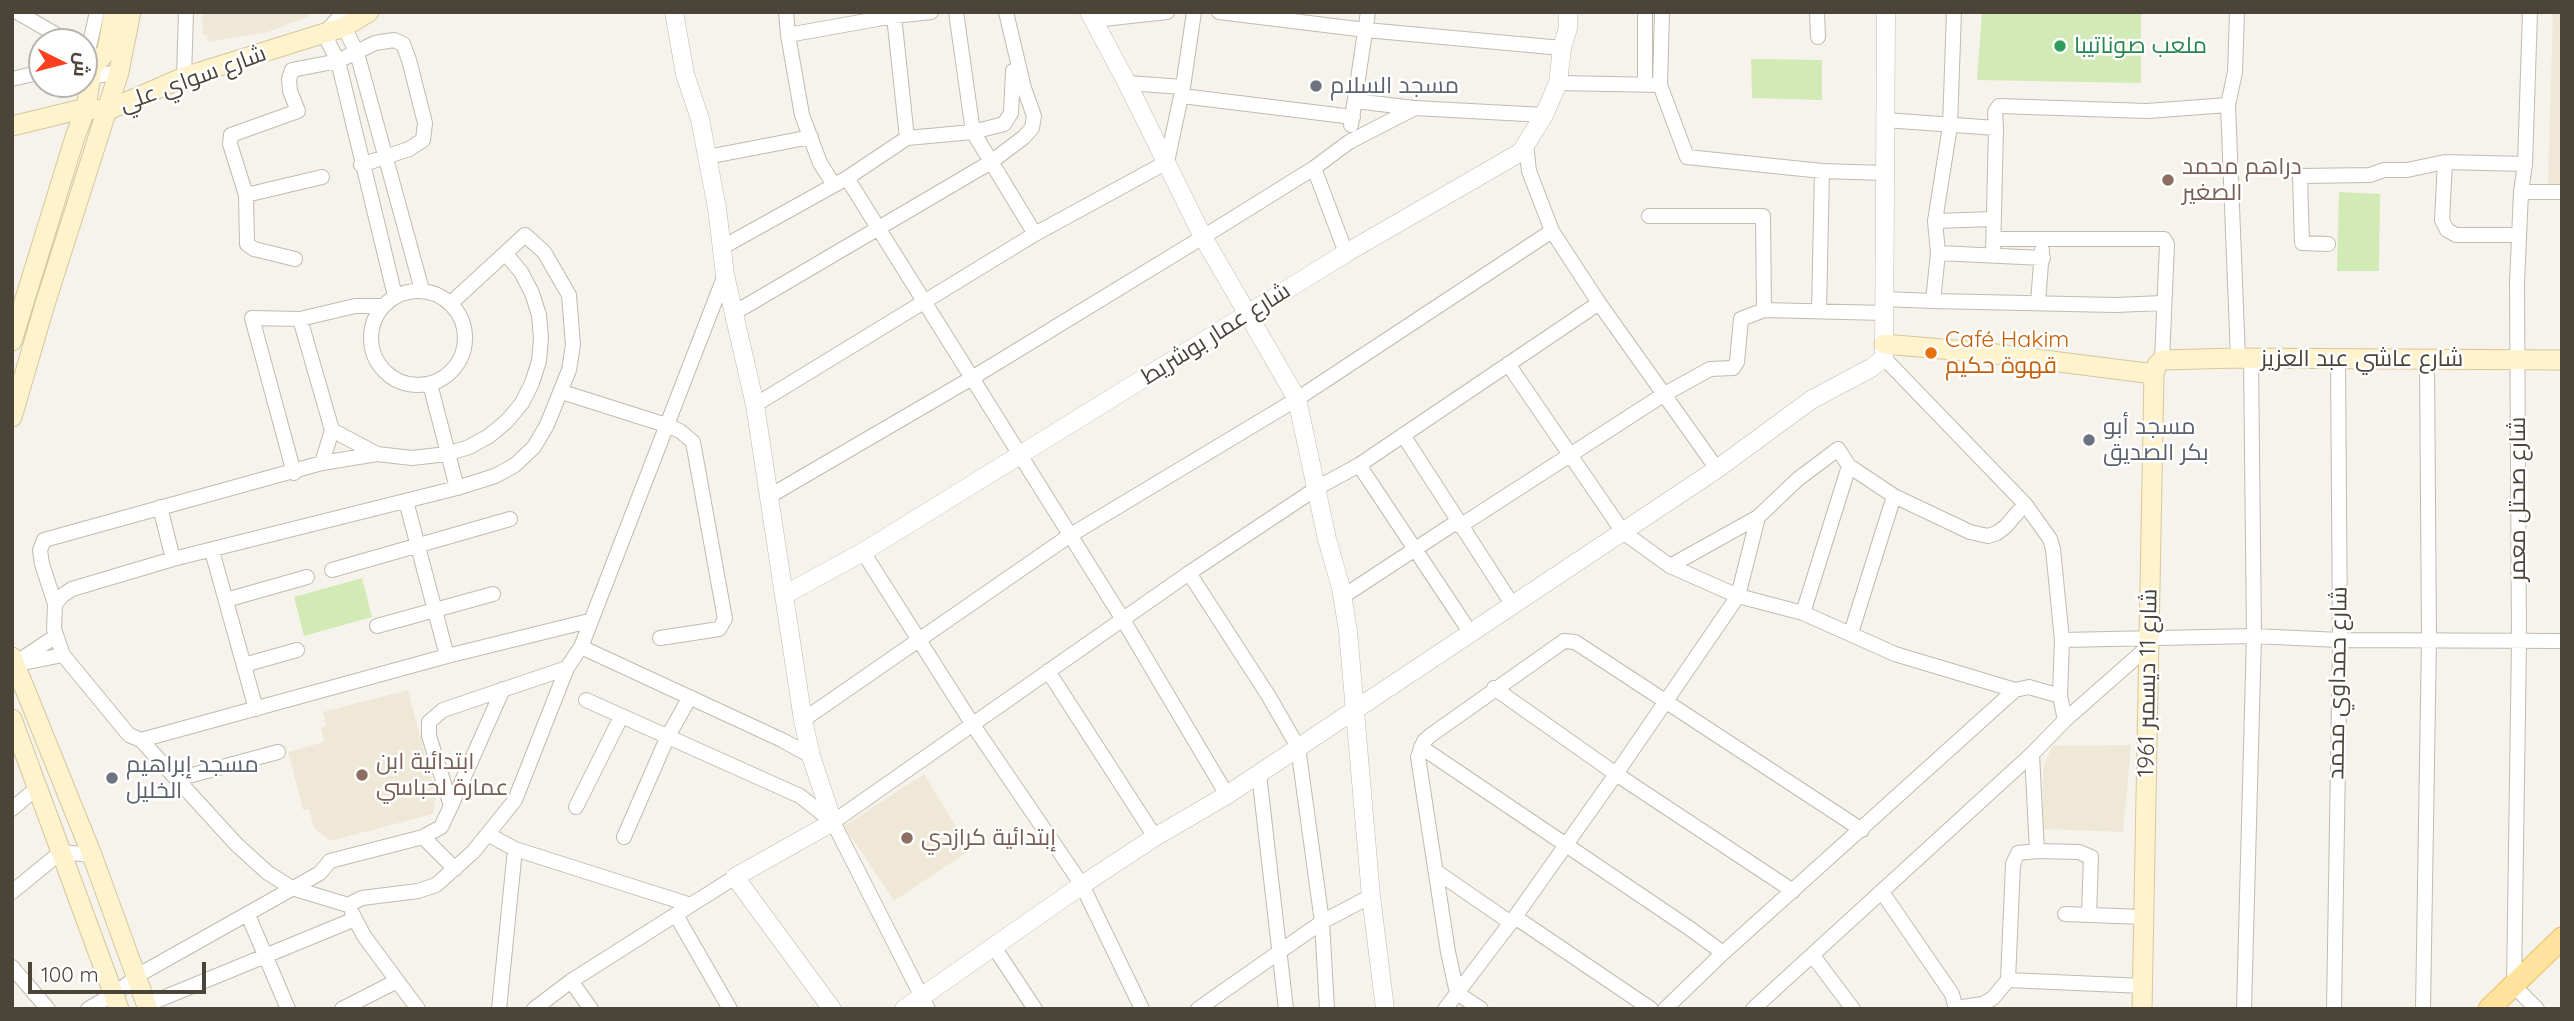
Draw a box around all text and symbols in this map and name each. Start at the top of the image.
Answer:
north arrow [28,28,98,98]
place label: ملعب صوناتيبا [2074,32,2207,60]
marker: ملعب صوناتيبا [2052,38,2068,54]
street label: شارع سواي علي [116,40,270,118]
text: ش [69,52,95,78]
place label: مسجد السلام [1330,72,1459,100]
marker: مسجد السلام [1308,78,1324,94]
place label: دراهم محمد الصغير [2182,153,2302,207]
marker: دراهم محمد الصغير [2160,172,2176,188]
street label: شارع عمار بوشريط [1136,277,1296,391]
place label: Café Hakim قهوة حكيم [1945,326,2069,380]
marker: Café Hakim قهوة حكيم [1923,345,1939,361]
street label: شارع عاشي عبد العزيز [2261,345,2463,373]
place label: مسجد أبو بكر الصديق [2103,413,2209,467]
street label: شارع صحتل معمر [2504,417,2532,581]
marker: مسجد أبو بكر الصديق [2081,432,2097,448]
street label: شارع حمداوي محمد [2323,586,2353,780]
street label: شارع 11 ديسمبر 1961 [2133,588,2163,778]
place label: ابتدائية ابن عمارة لحباسي [376,748,509,802]
place label: مسجد إبراهيم الخليل [126,751,259,805]
marker: ابتدائية ابن عمارة لحباسي [354,767,370,783]
marker: مسجد إبراهيم الخليل [104,770,120,786]
place label: إبتدائية كرازدي [921,824,1056,852]
marker: إبتدائية كرازدي [899,830,915,846]
scale bar [32,948,210,992]
text: 100 m [41,961,99,987]

